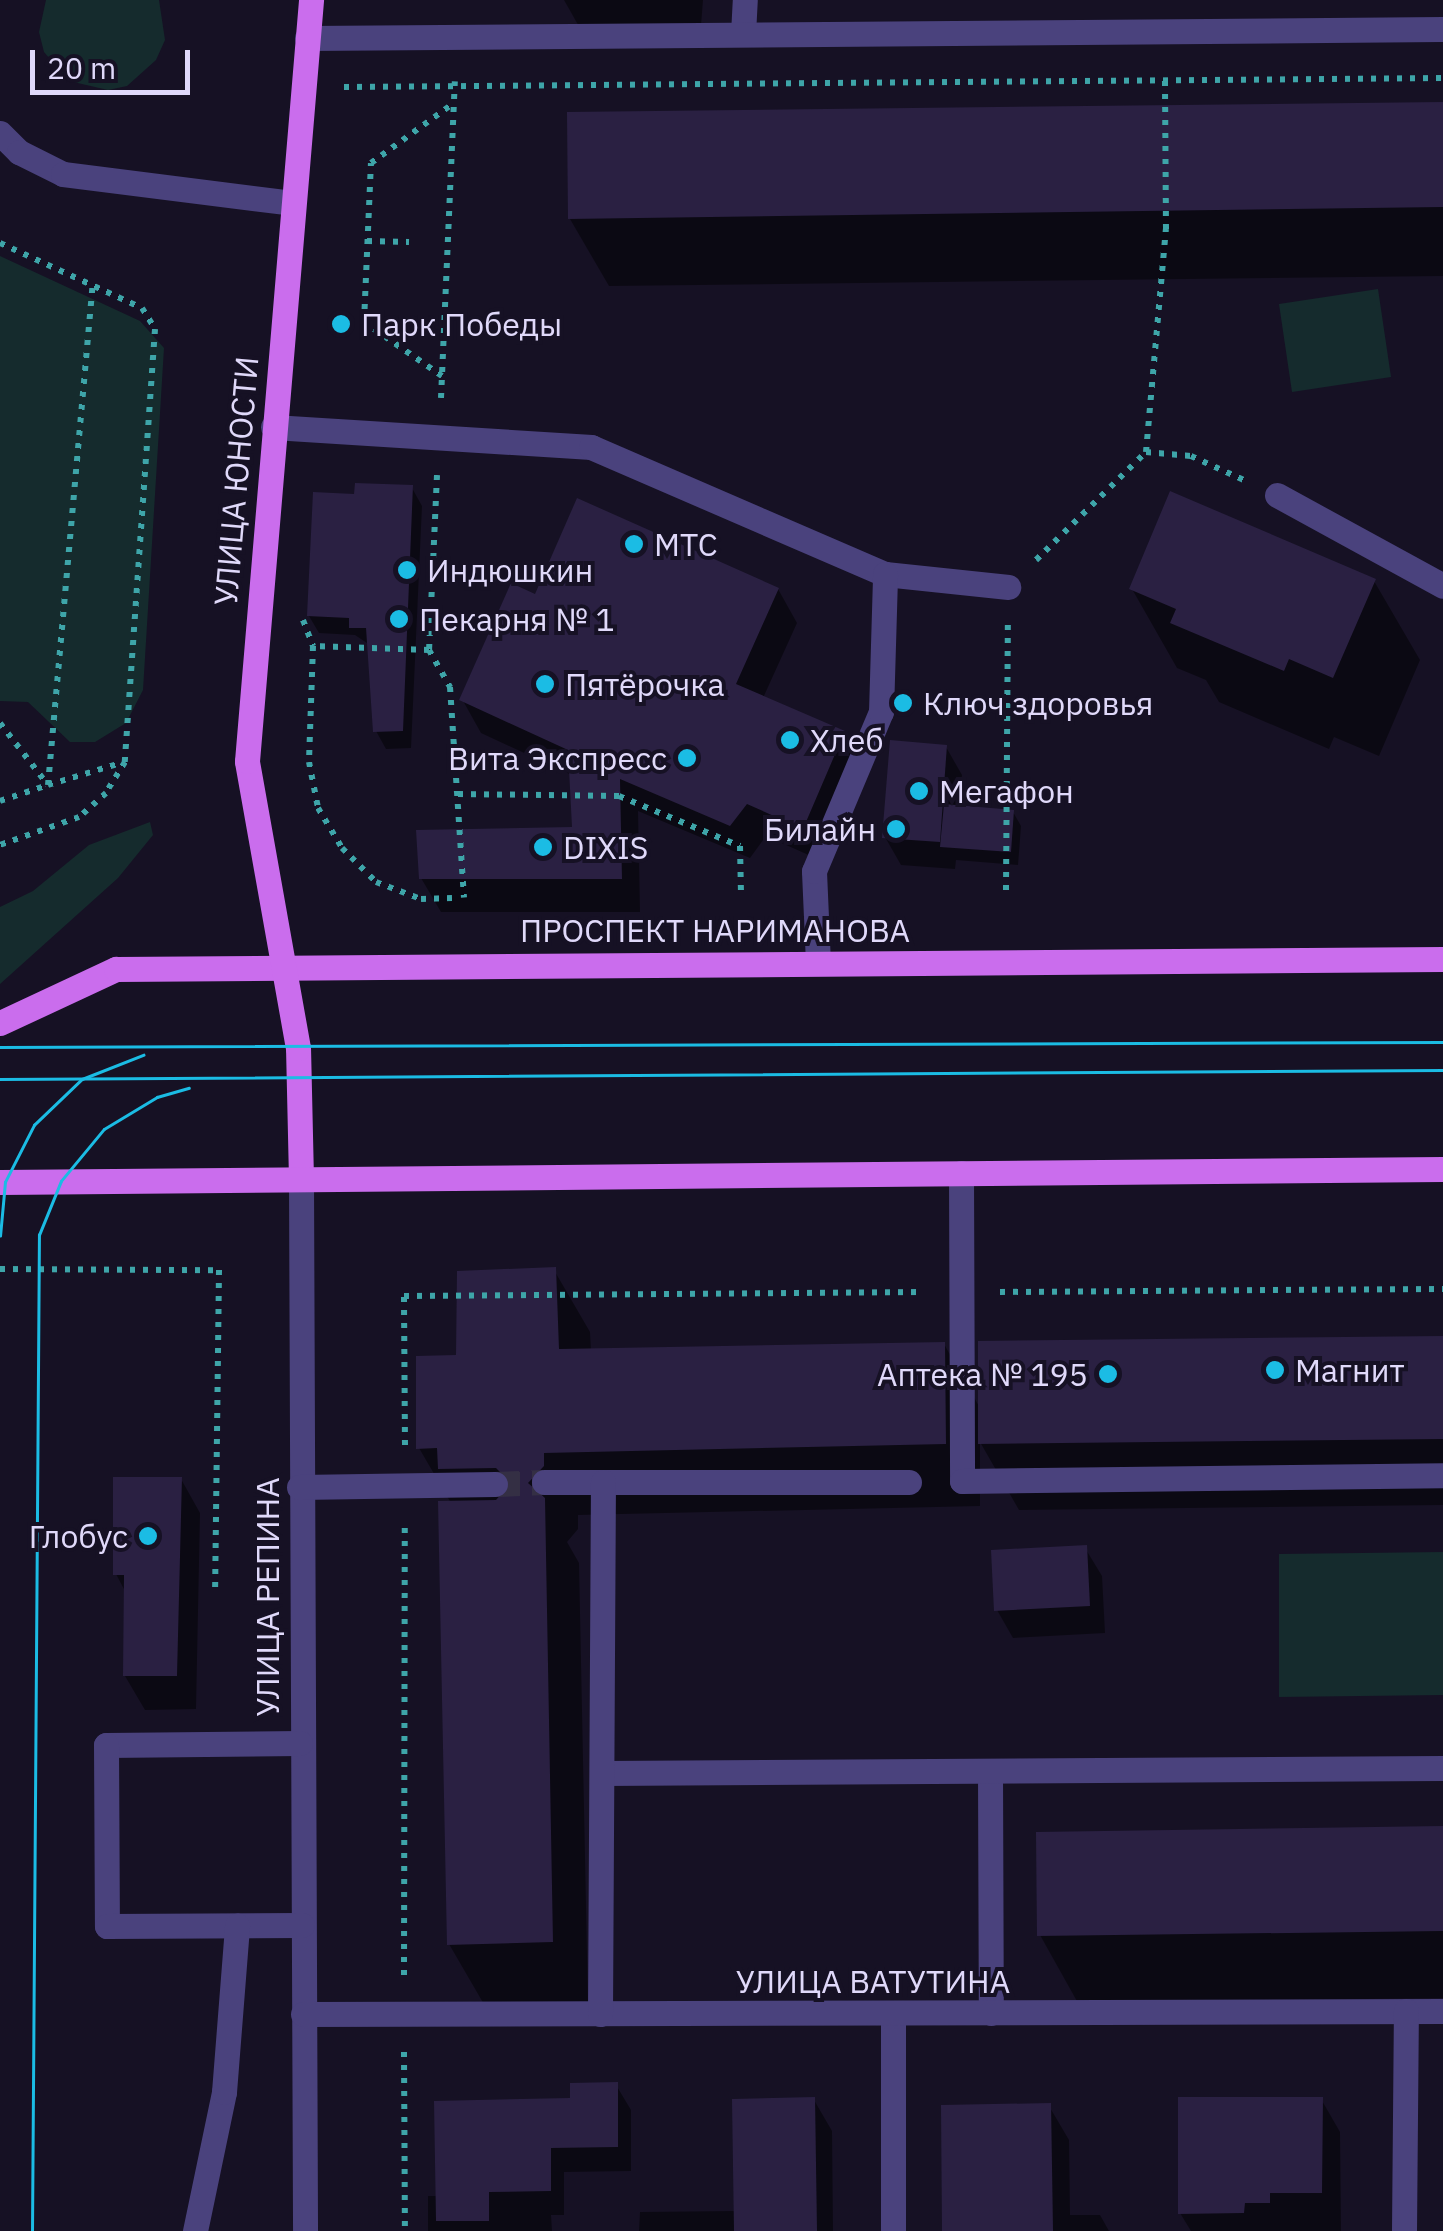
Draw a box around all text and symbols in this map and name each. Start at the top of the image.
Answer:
scale bar [35,30,195,92]
text: 20 m [47,48,116,87]
place label: Парк Победы [361,305,562,343]
marker: Парк Победы [330,313,352,335]
street label: УЛИЦА ЮНОСТИ [206,355,266,607]
place label: МТС [654,525,718,563]
marker: МТС [623,533,645,555]
place label: Индюшкин [427,551,593,589]
marker: Индюшкин [396,559,418,581]
place label: Пекарня № 1 [419,600,615,638]
marker: Пекарня № 1 [388,608,410,630]
place label: Пятёрочка [565,665,725,703]
marker: Пятёрочка [534,673,556,695]
place label: Ключ здоровья [923,684,1153,722]
marker: Ключ здоровья [892,692,914,714]
place label: Хлеб [810,721,883,759]
marker: Хлеб [779,729,801,751]
place label: Вита Экспресс [448,739,667,777]
marker: Вита Экспресс [676,747,698,769]
place label: Мегафон [939,772,1074,810]
marker: Мегафон [908,780,930,802]
place label: Билайн [764,810,876,848]
marker: Билайн [885,818,907,840]
place label: DIXIS [563,828,648,866]
marker: DIXIS [532,836,554,858]
street label: ПРОСПЕКТ НАРИМАНОВА [520,911,910,949]
place label: Магнит [1295,1351,1405,1389]
place label: Аптека № 195 [877,1355,1088,1393]
marker: Магнит [1264,1359,1286,1381]
marker: Аптека № 195 [1097,1363,1119,1385]
street label: УЛИЦА РЕПИНА [248,1477,286,1717]
place label: Глобус [29,1517,128,1555]
marker: Глобус [137,1525,159,1547]
street label: УЛИЦА ВАТУТИНА [736,1962,1010,2000]

